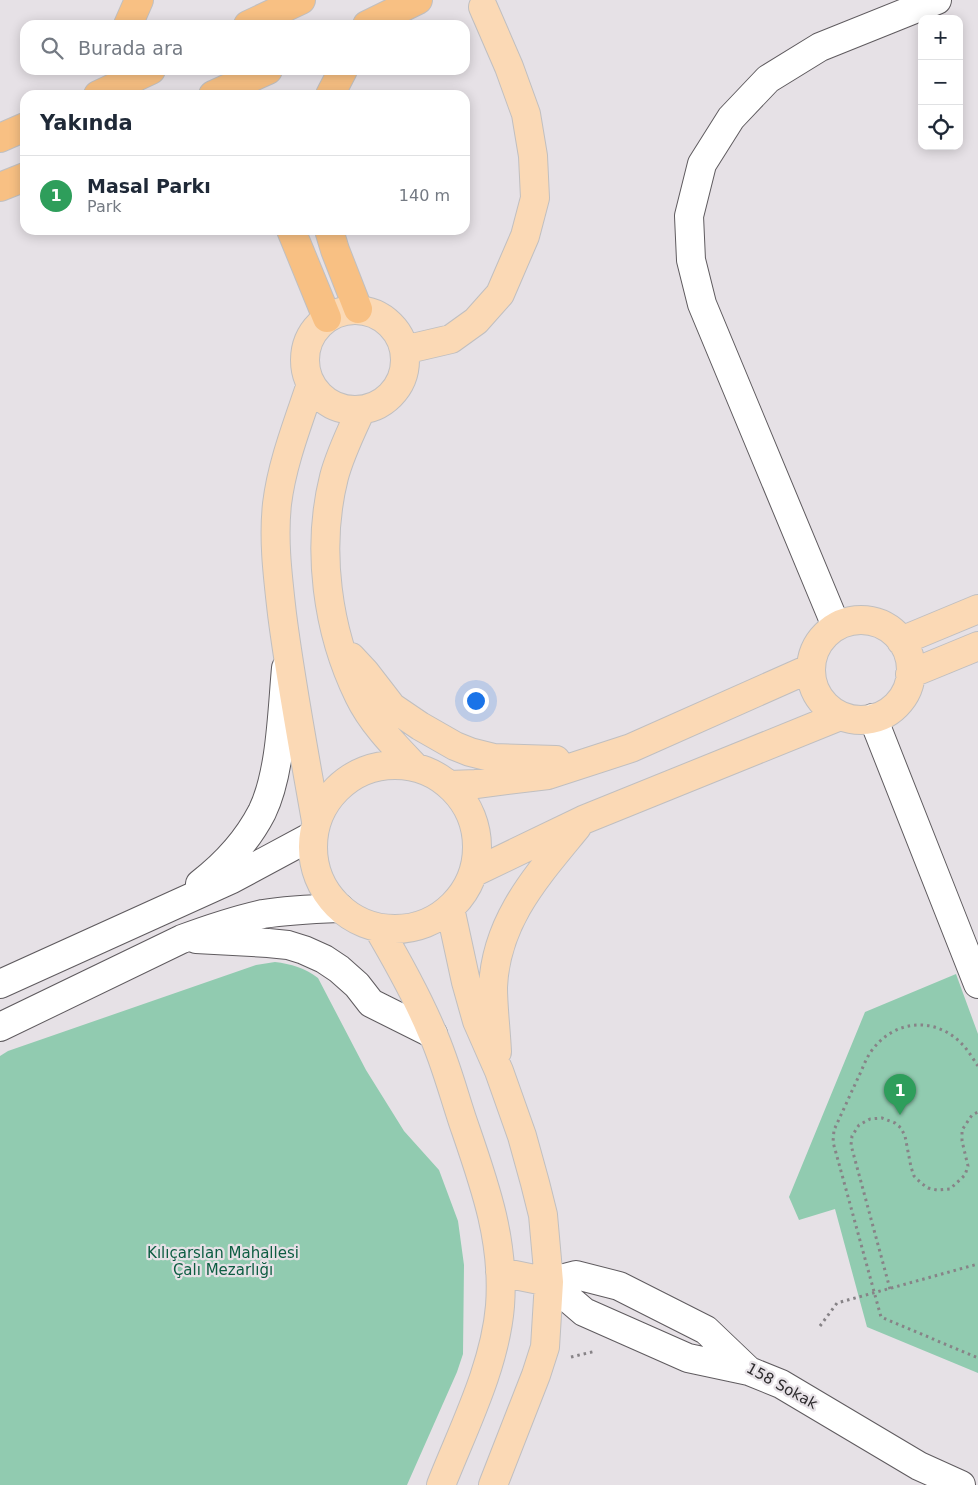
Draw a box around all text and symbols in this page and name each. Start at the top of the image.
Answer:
map controls [918,15,963,150]
button: + [918,15,963,60]
search box [20,20,470,75]
icon: search [38,34,66,62]
text: Burada ara [78,37,183,59]
button: − [918,60,963,105]
button: locate [918,105,963,150]
text: Yakında [40,111,133,135]
text: Masal Parkı [87,175,211,197]
text: 1 [50,186,62,205]
text: 140 m [399,186,450,205]
text: Park [87,197,122,216]
your location [463,688,489,714]
pin: 1 [884,1074,916,1115]
park label: Kılıçarslan Mahallesi Çalı Mezarlığı [147,1244,299,1279]
street label: 158 Sokak [743,1359,821,1413]

